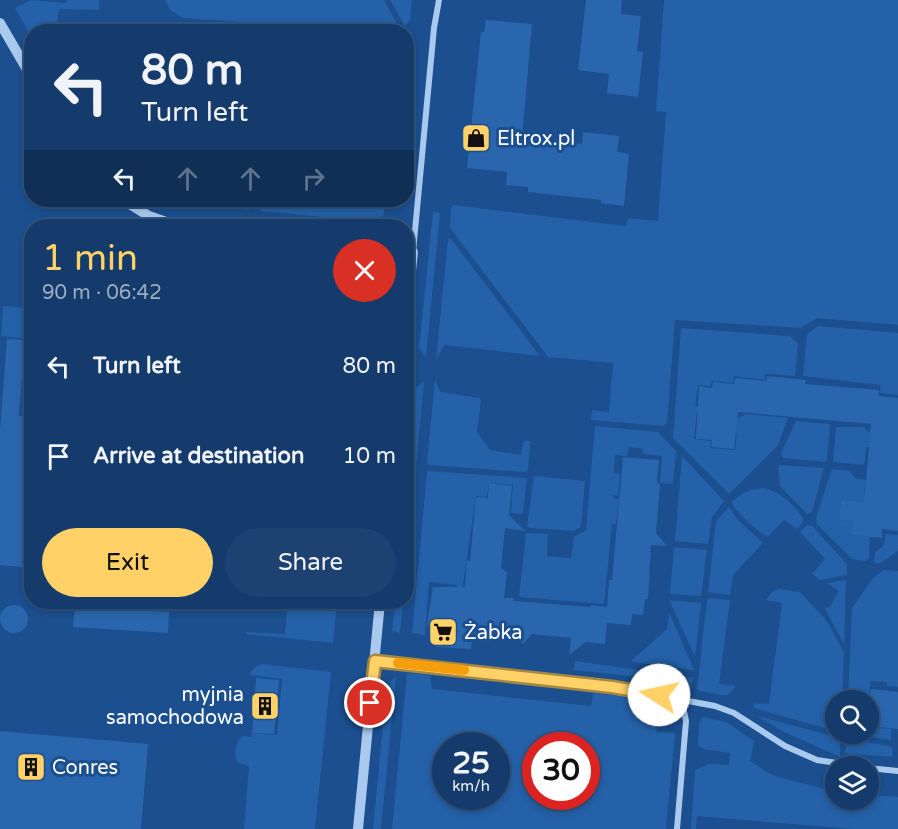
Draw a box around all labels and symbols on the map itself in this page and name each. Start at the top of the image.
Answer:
shop icon: Eltrox.pl [460,122,492,154]
place label: Eltrox.pl [497,127,575,151]
supermarket icon: Żabka [427,616,459,648]
place label: Żabka [464,621,523,645]
position arrow [627,663,691,727]
pin [344,677,395,728]
place label: myjnia samochodowa [106,683,244,730]
building icon: myjnia samochodowa [249,690,281,722]
speed limit sign: 30 [522,732,600,810]
building icon: Conres [15,751,47,783]
place label: Conres [52,756,118,780]

